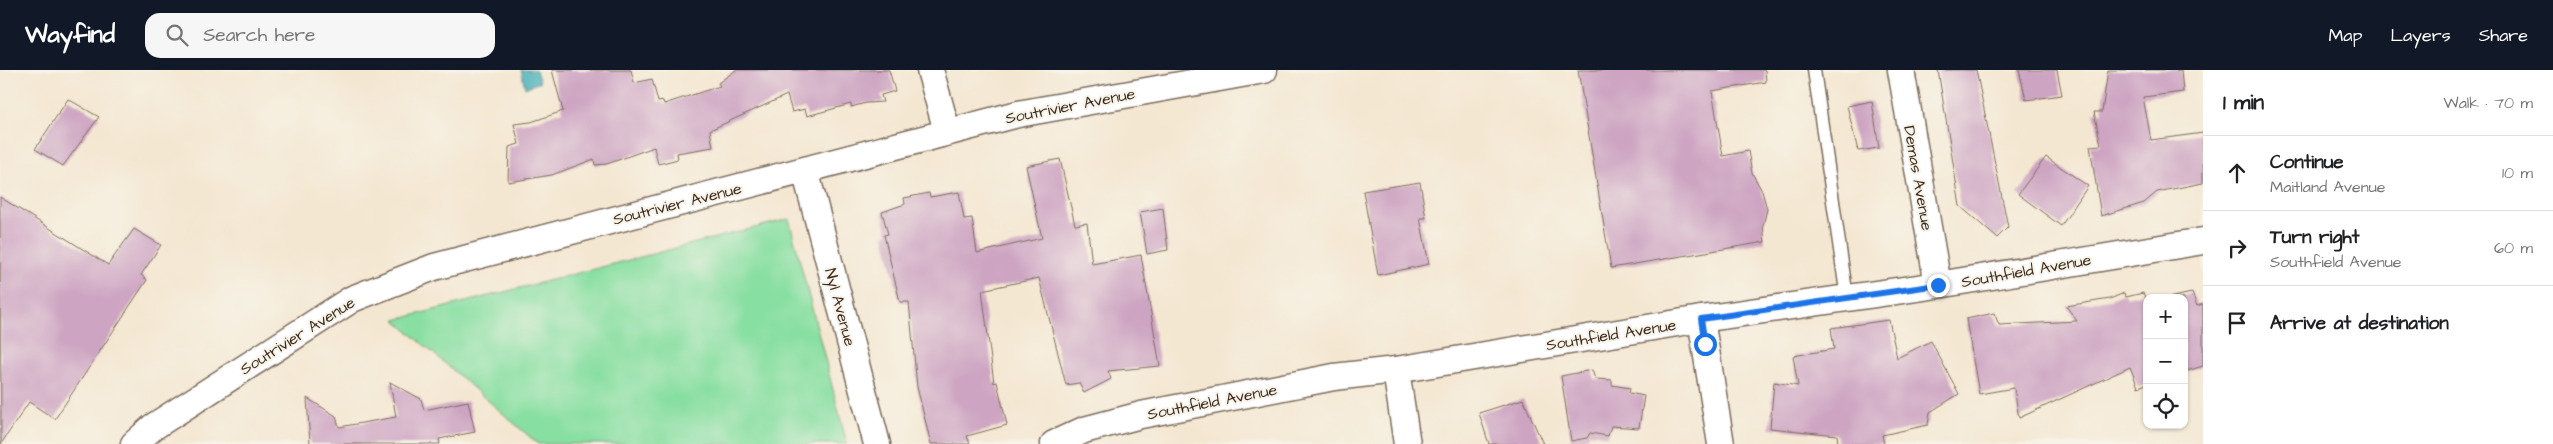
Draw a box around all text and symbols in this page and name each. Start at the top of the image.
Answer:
search box [145,13,495,58]
text: Wayfind [25,18,115,52]
icon: search [163,21,191,49]
text: Search here [203,22,315,49]
text: Map [2328,23,2362,48]
text: Layers [2390,23,2451,48]
text: Share [2479,23,2528,48]
street label: Soutrivier Avenue [1003,83,1137,129]
text: 1 min [2223,88,2264,117]
text: Walk · 70 m [2444,92,2533,114]
street label: Demas Avenue [1898,124,1938,233]
text: Continue [2270,149,2344,176]
icon: ahead [2223,159,2251,187]
text: 10 m [2502,162,2533,184]
text: Maitland Avenue [2270,176,2386,198]
street label: Soutrivier Avenue [611,177,744,231]
text: Turn right [2270,224,2359,251]
icon: right [2223,234,2251,262]
text: 60 m [2494,237,2533,259]
street label: Southfield Avenue [1960,249,2093,293]
text: Southfield Avenue [2270,251,2401,273]
street label: Nyl Avenue [818,266,861,349]
route end [1927,274,1950,297]
street label: Soutrivier Avenue [236,291,360,380]
map controls [2143,294,2188,429]
button: + [2143,294,2188,339]
icon: arrive [2223,309,2251,337]
text: Arrive at destination [2270,310,2449,337]
street label: Southfield Avenue [1545,314,1678,356]
route start [1694,333,1717,356]
button: − [2143,339,2188,384]
street label: Southfield Avenue [1146,379,1279,425]
button: locate [2143,384,2188,429]

